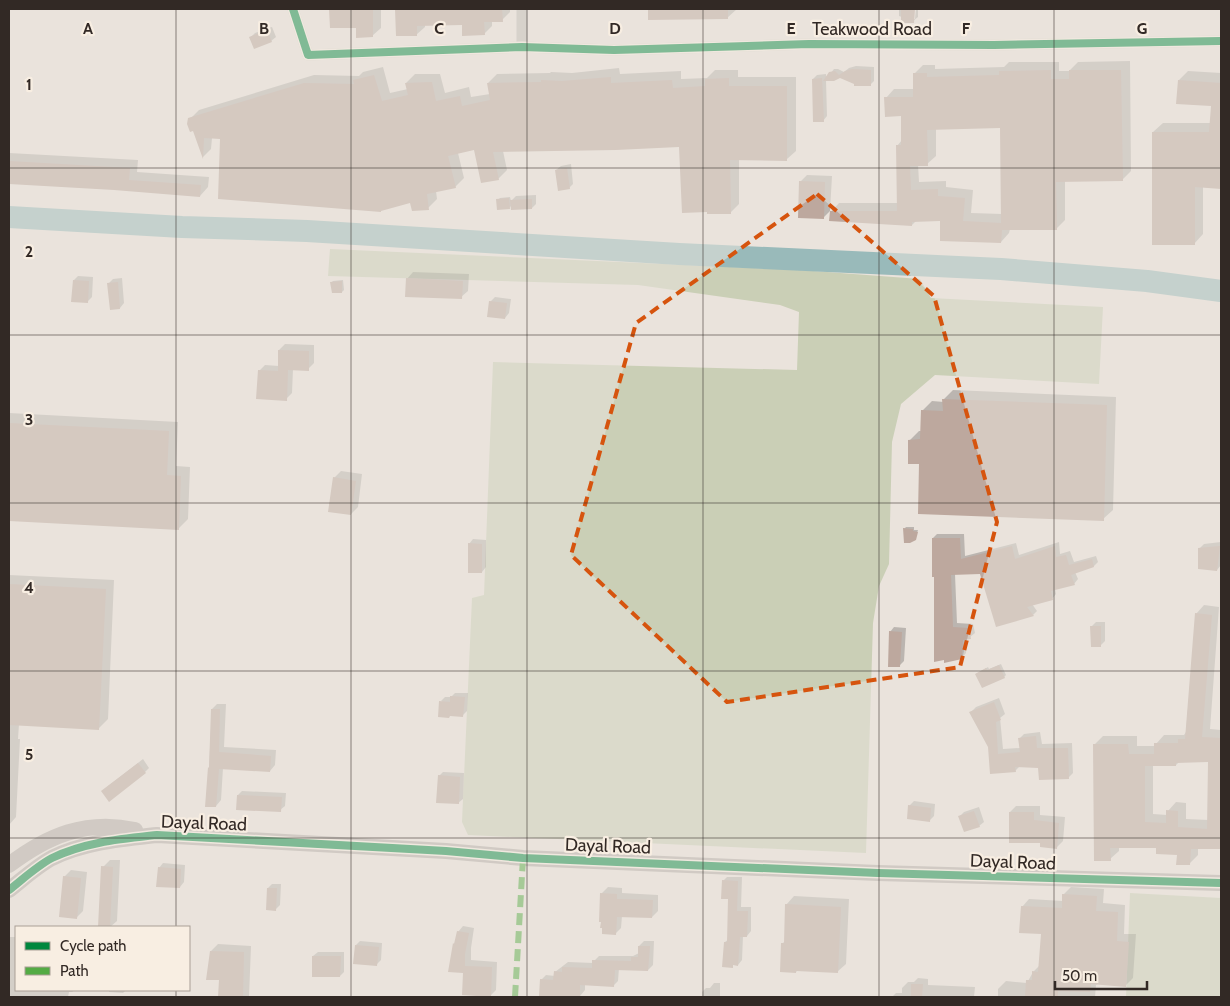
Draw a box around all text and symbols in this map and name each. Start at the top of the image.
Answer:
street label: Teakwood Road [812,18,932,40]
text: A [83,19,93,38]
text: B [259,19,269,38]
text: C [434,19,444,38]
text: D [609,19,621,38]
text: E [786,19,796,38]
text: F [962,19,971,38]
text: G [1137,19,1147,38]
text: 1 [26,75,32,94]
text: 2 [25,242,33,261]
text: 3 [25,410,33,429]
text: 4 [24,578,34,597]
text: 5 [25,745,33,764]
street label: Dayal Road [161,811,247,835]
street label: Dayal Road [565,834,651,858]
street label: Dayal Road [970,850,1056,874]
legend [15,926,190,991]
text: Cycle path [60,937,126,955]
scale bar [1055,958,1148,990]
text: Path [60,962,89,980]
text: 50 m [1062,967,1097,985]

